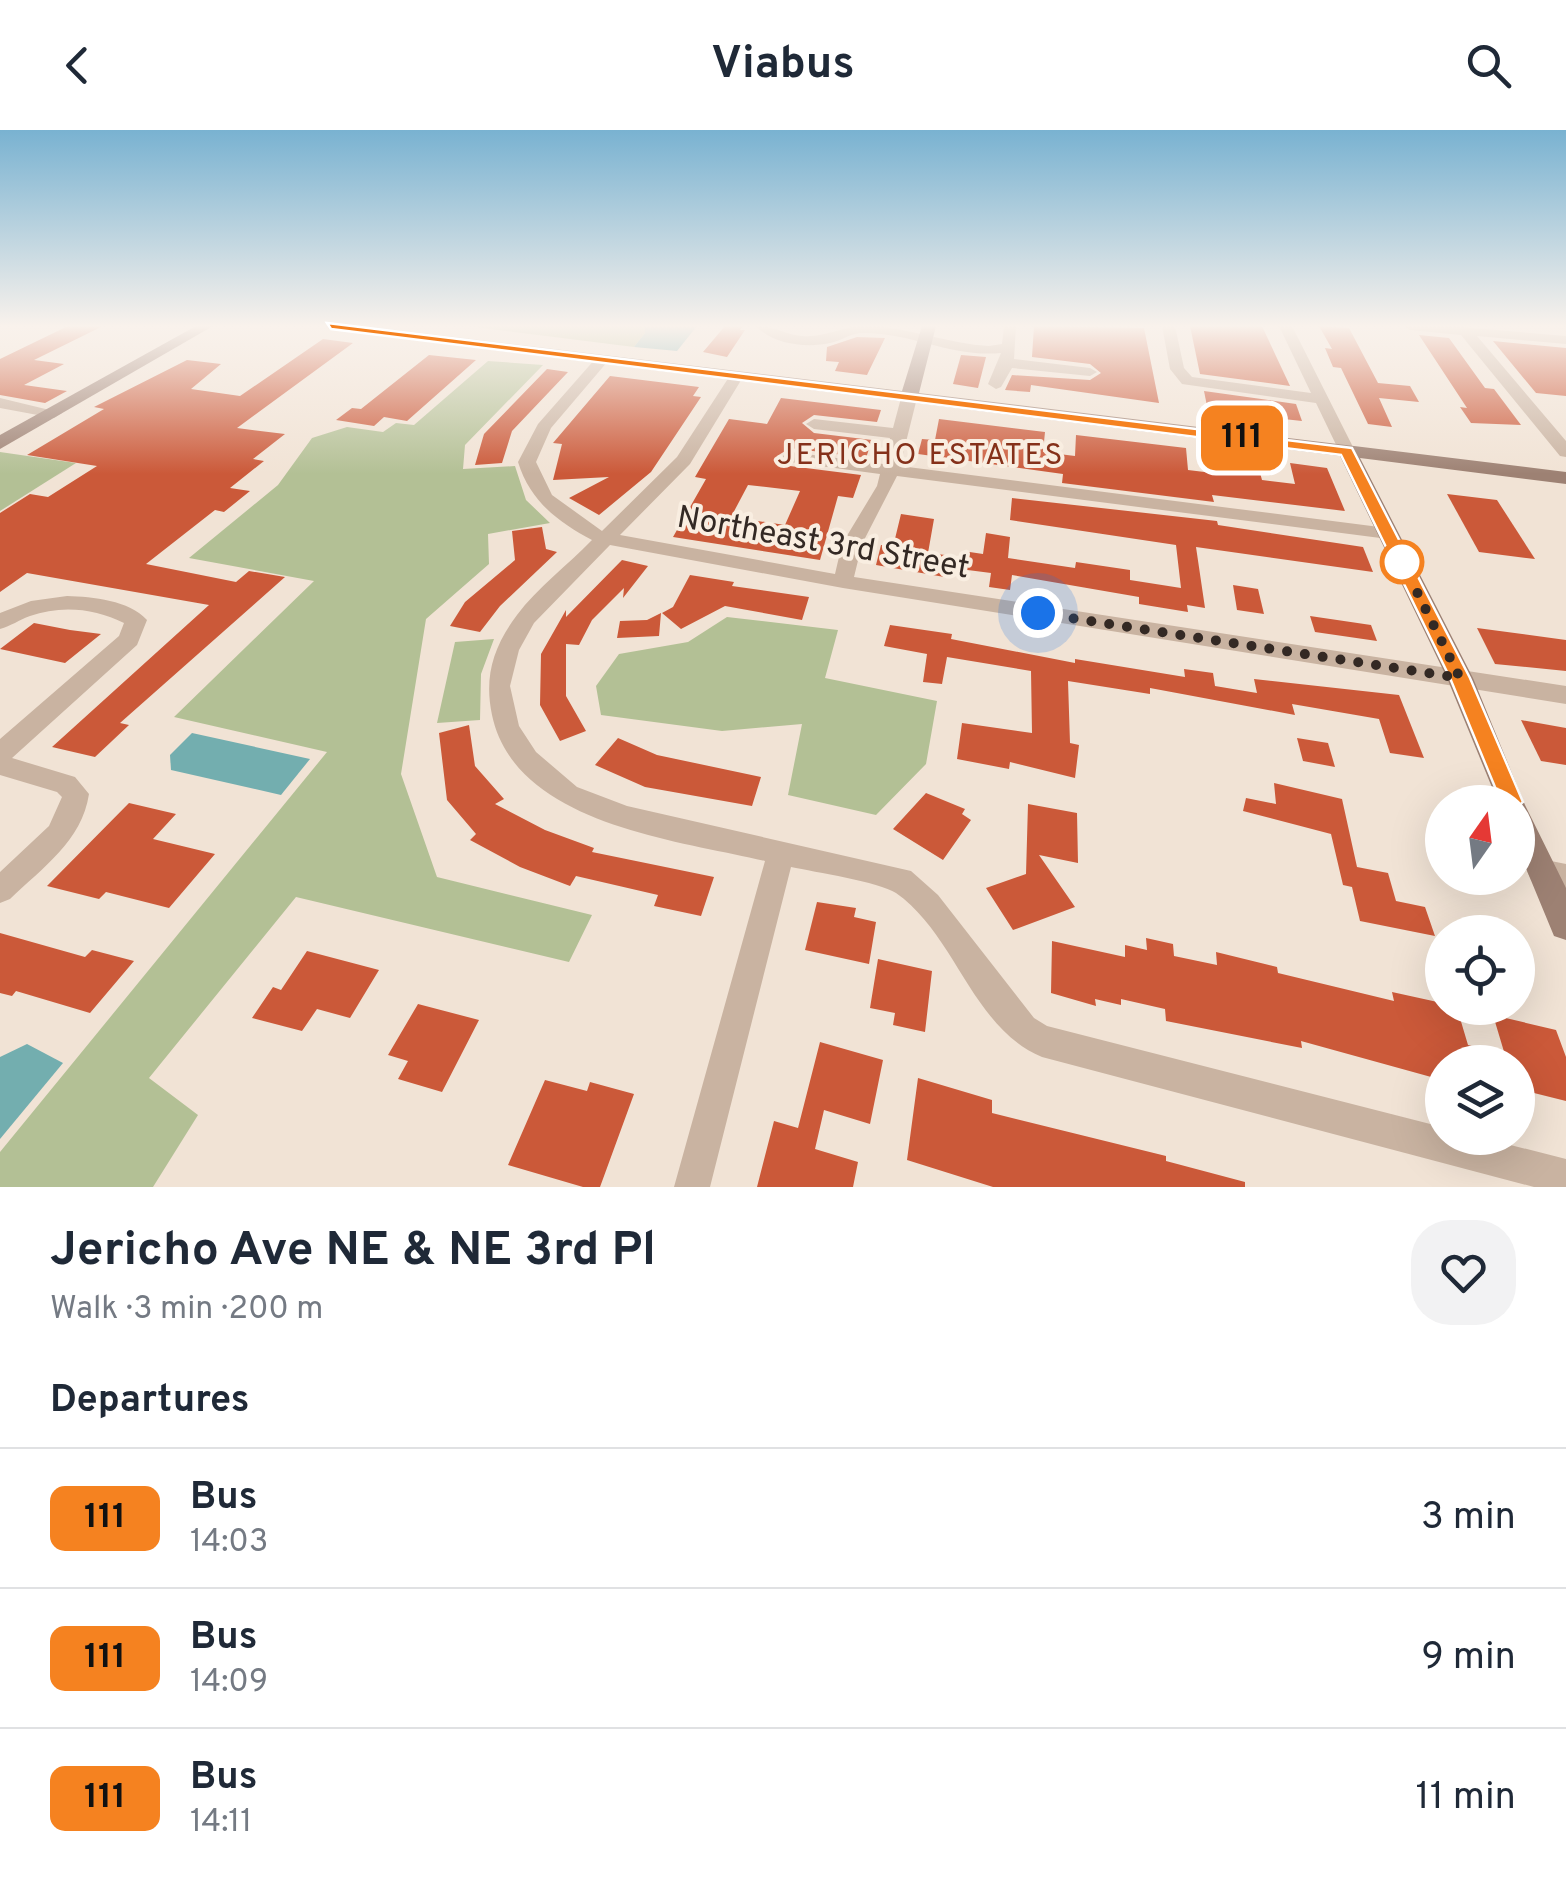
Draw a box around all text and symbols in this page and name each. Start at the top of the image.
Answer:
text: Viabus [711,37,855,94]
icon: back [50,38,105,93]
icon: search [1461,38,1516,93]
line badge: 111 [1184,406,1300,470]
text: 111 [1221,416,1263,460]
district label: JERICHO ESTATES [777,438,1065,475]
street label: Northeast 3rd Street [674,499,972,589]
unlabelled marker [1381,541,1423,583]
your location [1013,588,1063,638]
north arrow [1425,785,1535,895]
map controls [1425,785,1535,1155]
button: locate [1425,915,1535,1025]
button: layers [1425,1045,1535,1155]
button: heart [1411,1220,1516,1325]
text: Jericho Ave NE & NE 3rd Pl [50,1222,656,1282]
text: Walk · 3 min · 200 m [50,1290,323,1330]
text: Departures [50,1377,250,1426]
text: Bus [190,1474,257,1523]
text: 3 min [1421,1494,1516,1543]
text: 111 [84,1496,126,1540]
text: 14:03 [190,1523,268,1563]
text: Bus [190,1614,257,1663]
text: 9 min [1421,1634,1516,1683]
text: 111 [84,1636,126,1680]
text: 14:09 [190,1663,268,1703]
text: Bus [190,1754,257,1803]
text: 11 min [1415,1774,1516,1823]
text: 111 [84,1776,126,1820]
text: 14:11 [190,1803,252,1843]

